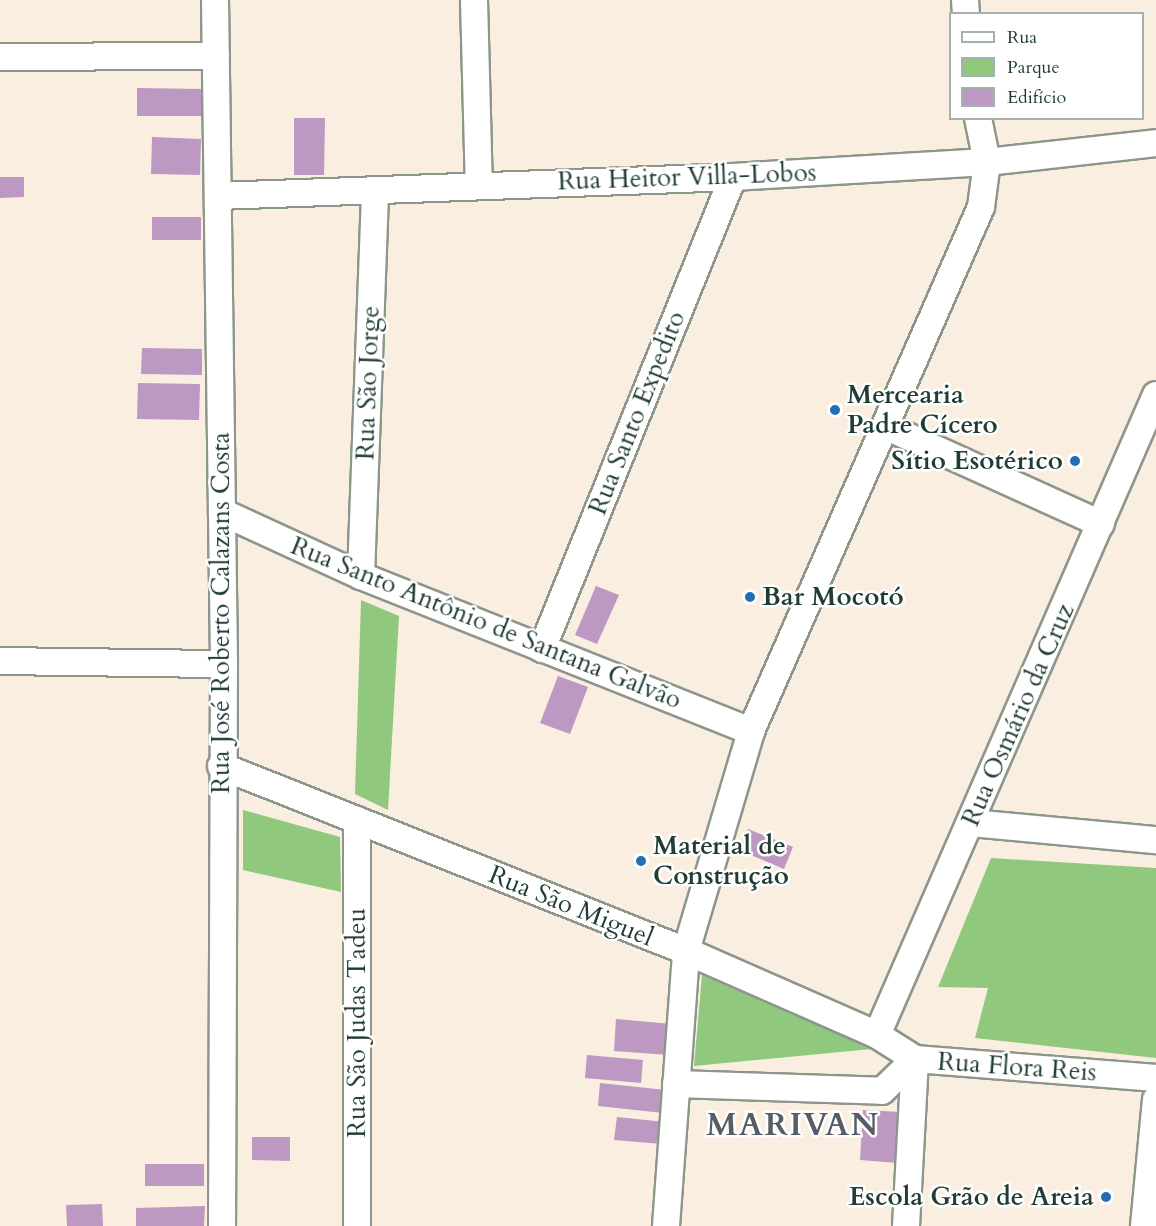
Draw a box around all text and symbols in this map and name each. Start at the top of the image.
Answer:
legend [949,12,1144,120]
text: Rua [1007,25,1037,50]
text: Parque [1007,55,1060,80]
text: Edifício [1007,85,1066,110]
street label: Rua Heitor Villa-Lobos [557,157,817,197]
street label: Rua São Jorge [350,305,386,461]
street label: Rua Santo Expedito [582,307,692,519]
place label: Mercearia Padre Cícero [847,379,998,440]
marker: Mercearia Padre Cícero [828,403,842,417]
street label: Rua José Roberto Calazans Costa [205,432,237,794]
place label: Sítio Esotérico [891,445,1063,477]
marker: Sítio Esotérico [1068,454,1082,468]
street label: Rua Santo Antônio de Santana Galvão [286,530,686,716]
place label: Bar Mocotó [762,581,904,613]
marker: Bar Mocotó [743,590,757,604]
street label: Rua Osmário da Cruz [955,599,1081,831]
place label: Material de Construção [653,830,789,892]
marker: Material de Construção [634,854,648,868]
street label: Rua São Miguel [484,859,658,953]
street label: Rua São Judas Tadeu [341,908,373,1138]
street label: Rua Flora Reis [936,1046,1098,1088]
district label: MARIVAN [706,1106,880,1144]
place label: Escola Grão de Areia [849,1181,1094,1213]
marker: Escola Grão de Areia [1099,1190,1113,1204]

